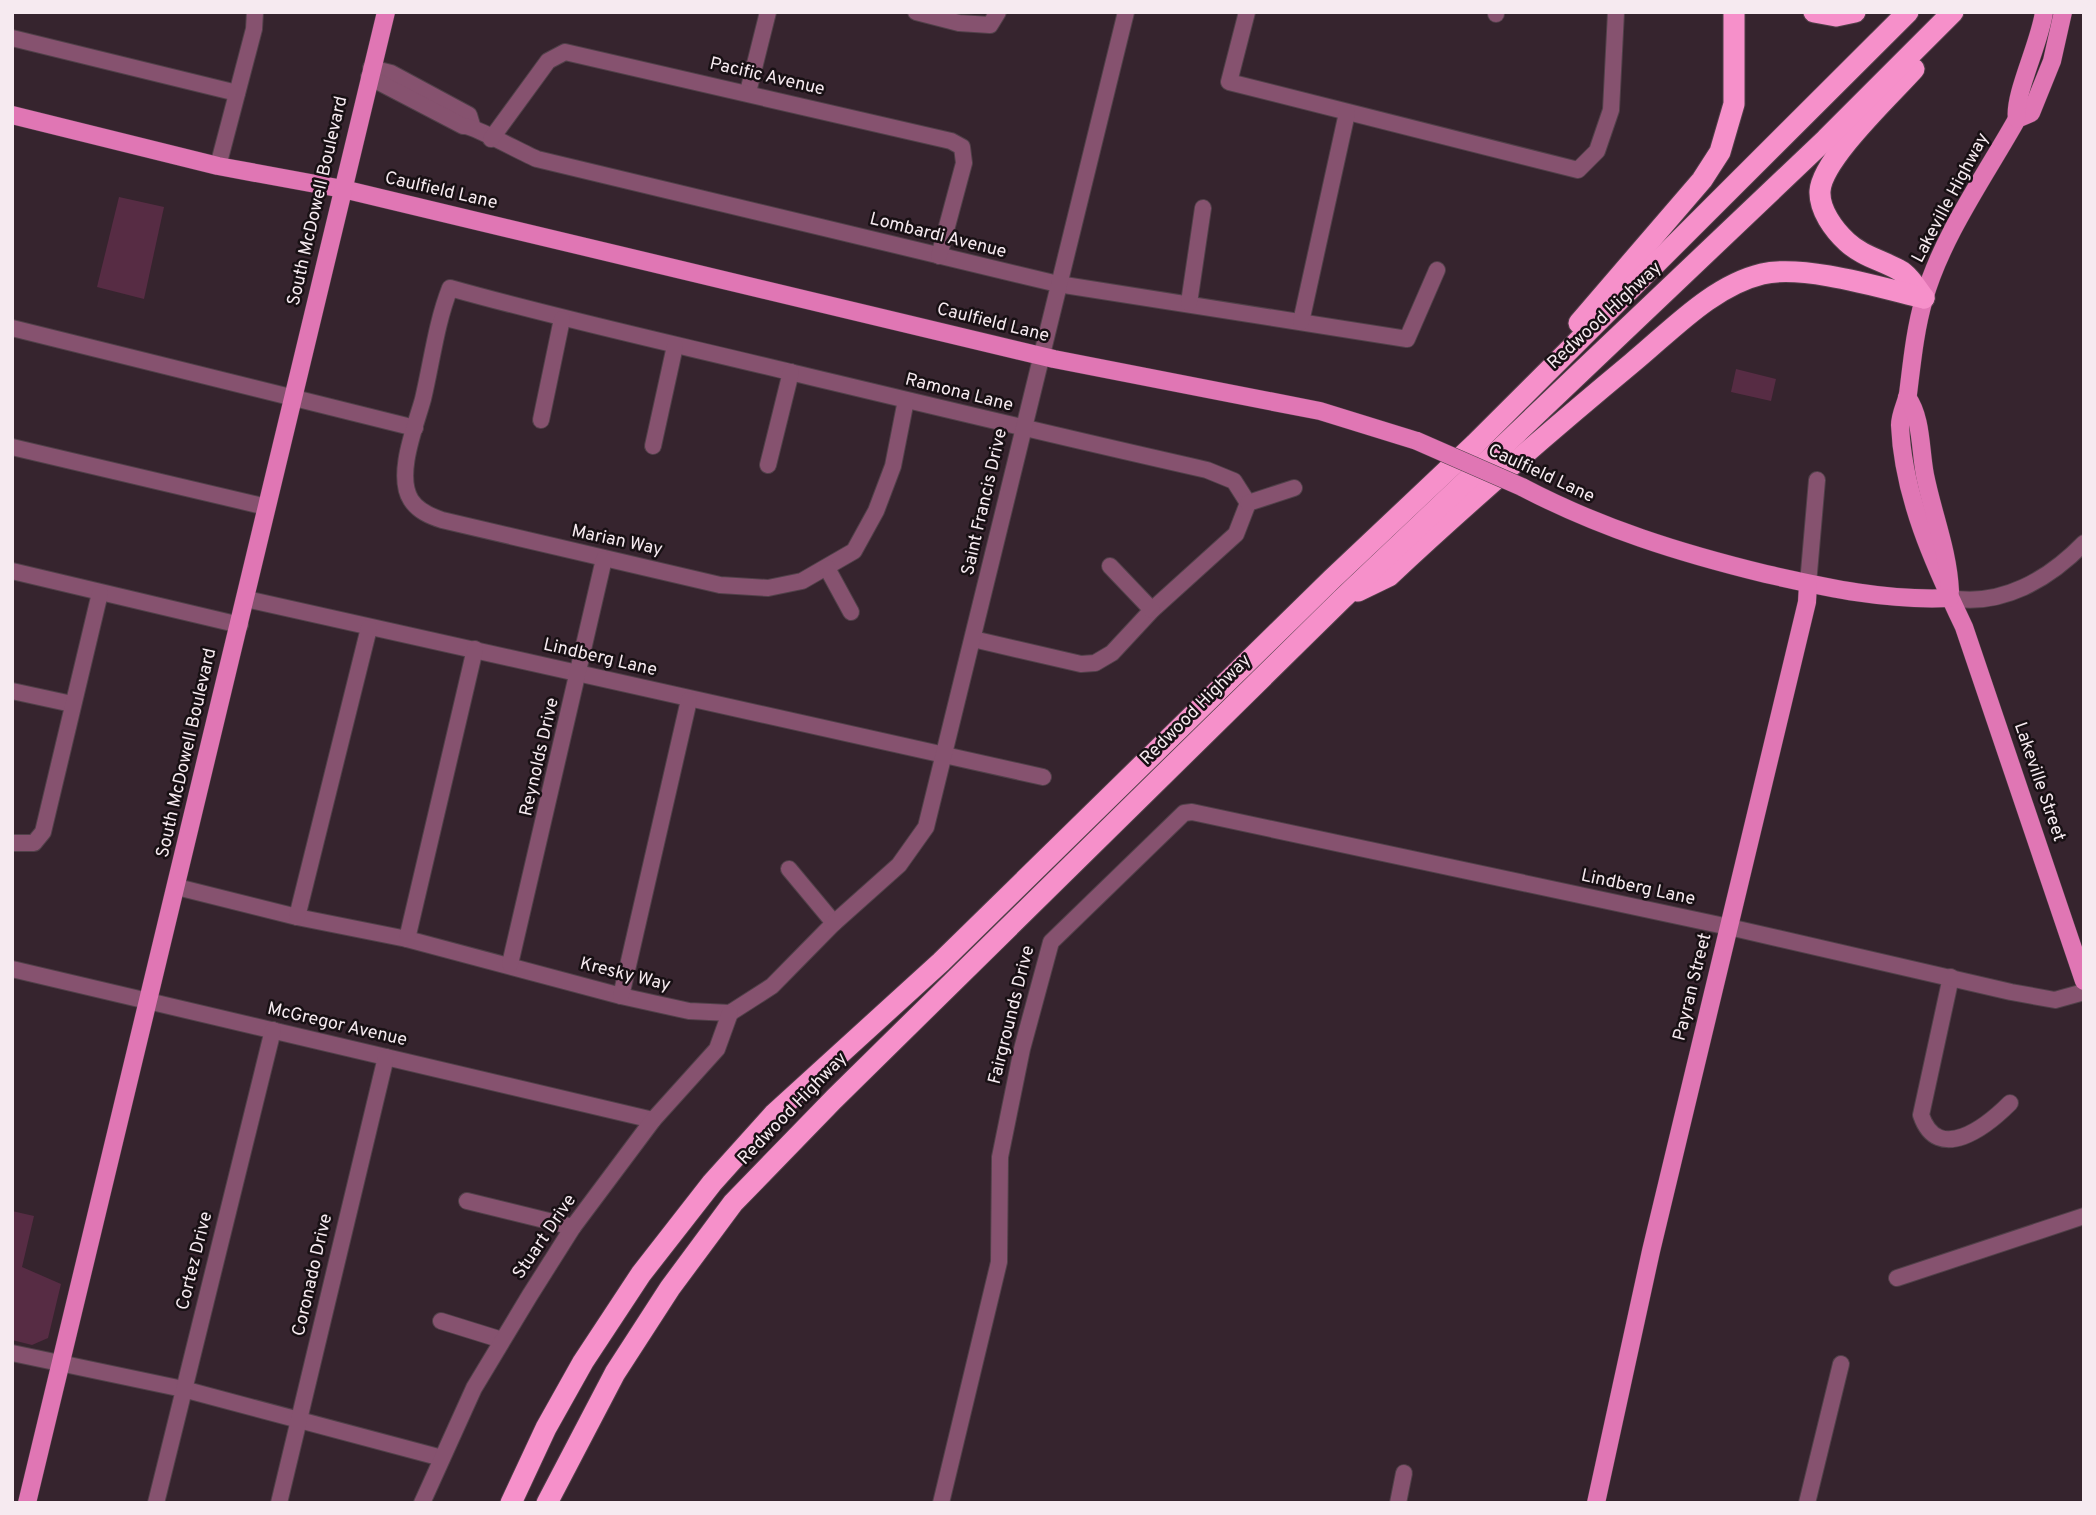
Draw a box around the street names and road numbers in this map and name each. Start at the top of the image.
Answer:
street label: Pacific Avenue [707,53,827,101]
street label: South McDowell Boulevard [283,94,353,308]
street label: Lakeville Highway [1907,129,1995,267]
street label: Caulfield Lane [382,167,500,215]
street label: Lombardi Avenue [867,208,1009,264]
street label: Redwood Highway [1543,257,1667,375]
street label: Caulfield Lane [934,298,1052,348]
street label: Ramona Lane [902,368,1016,418]
street label: Saint Francis Drive [957,426,1013,578]
street label: Caulfield Lane [1484,439,1598,509]
street label: Marian Way [569,520,665,562]
street label: Lindberg Lane [541,634,659,682]
street label: South McDowell Boulevard [152,646,222,860]
street label: Redwood Highway [1135,649,1257,771]
street label: Reynolds Drive [515,695,565,819]
street label: Lakeville Street [2008,719,2070,845]
street label: Lindberg Lane [1579,865,1697,911]
street label: Payran Street [1668,931,1718,1043]
street label: Fairgrounds Drive [984,943,1040,1087]
street label: Kresky Way [577,953,673,997]
street label: McGregor Avenue [265,998,409,1052]
street label: Redwood Highway [733,1048,853,1170]
street label: Stuart Drive [508,1190,582,1284]
street label: Cortez Drive [172,1209,218,1313]
street label: Coronado Drive [288,1211,338,1339]

